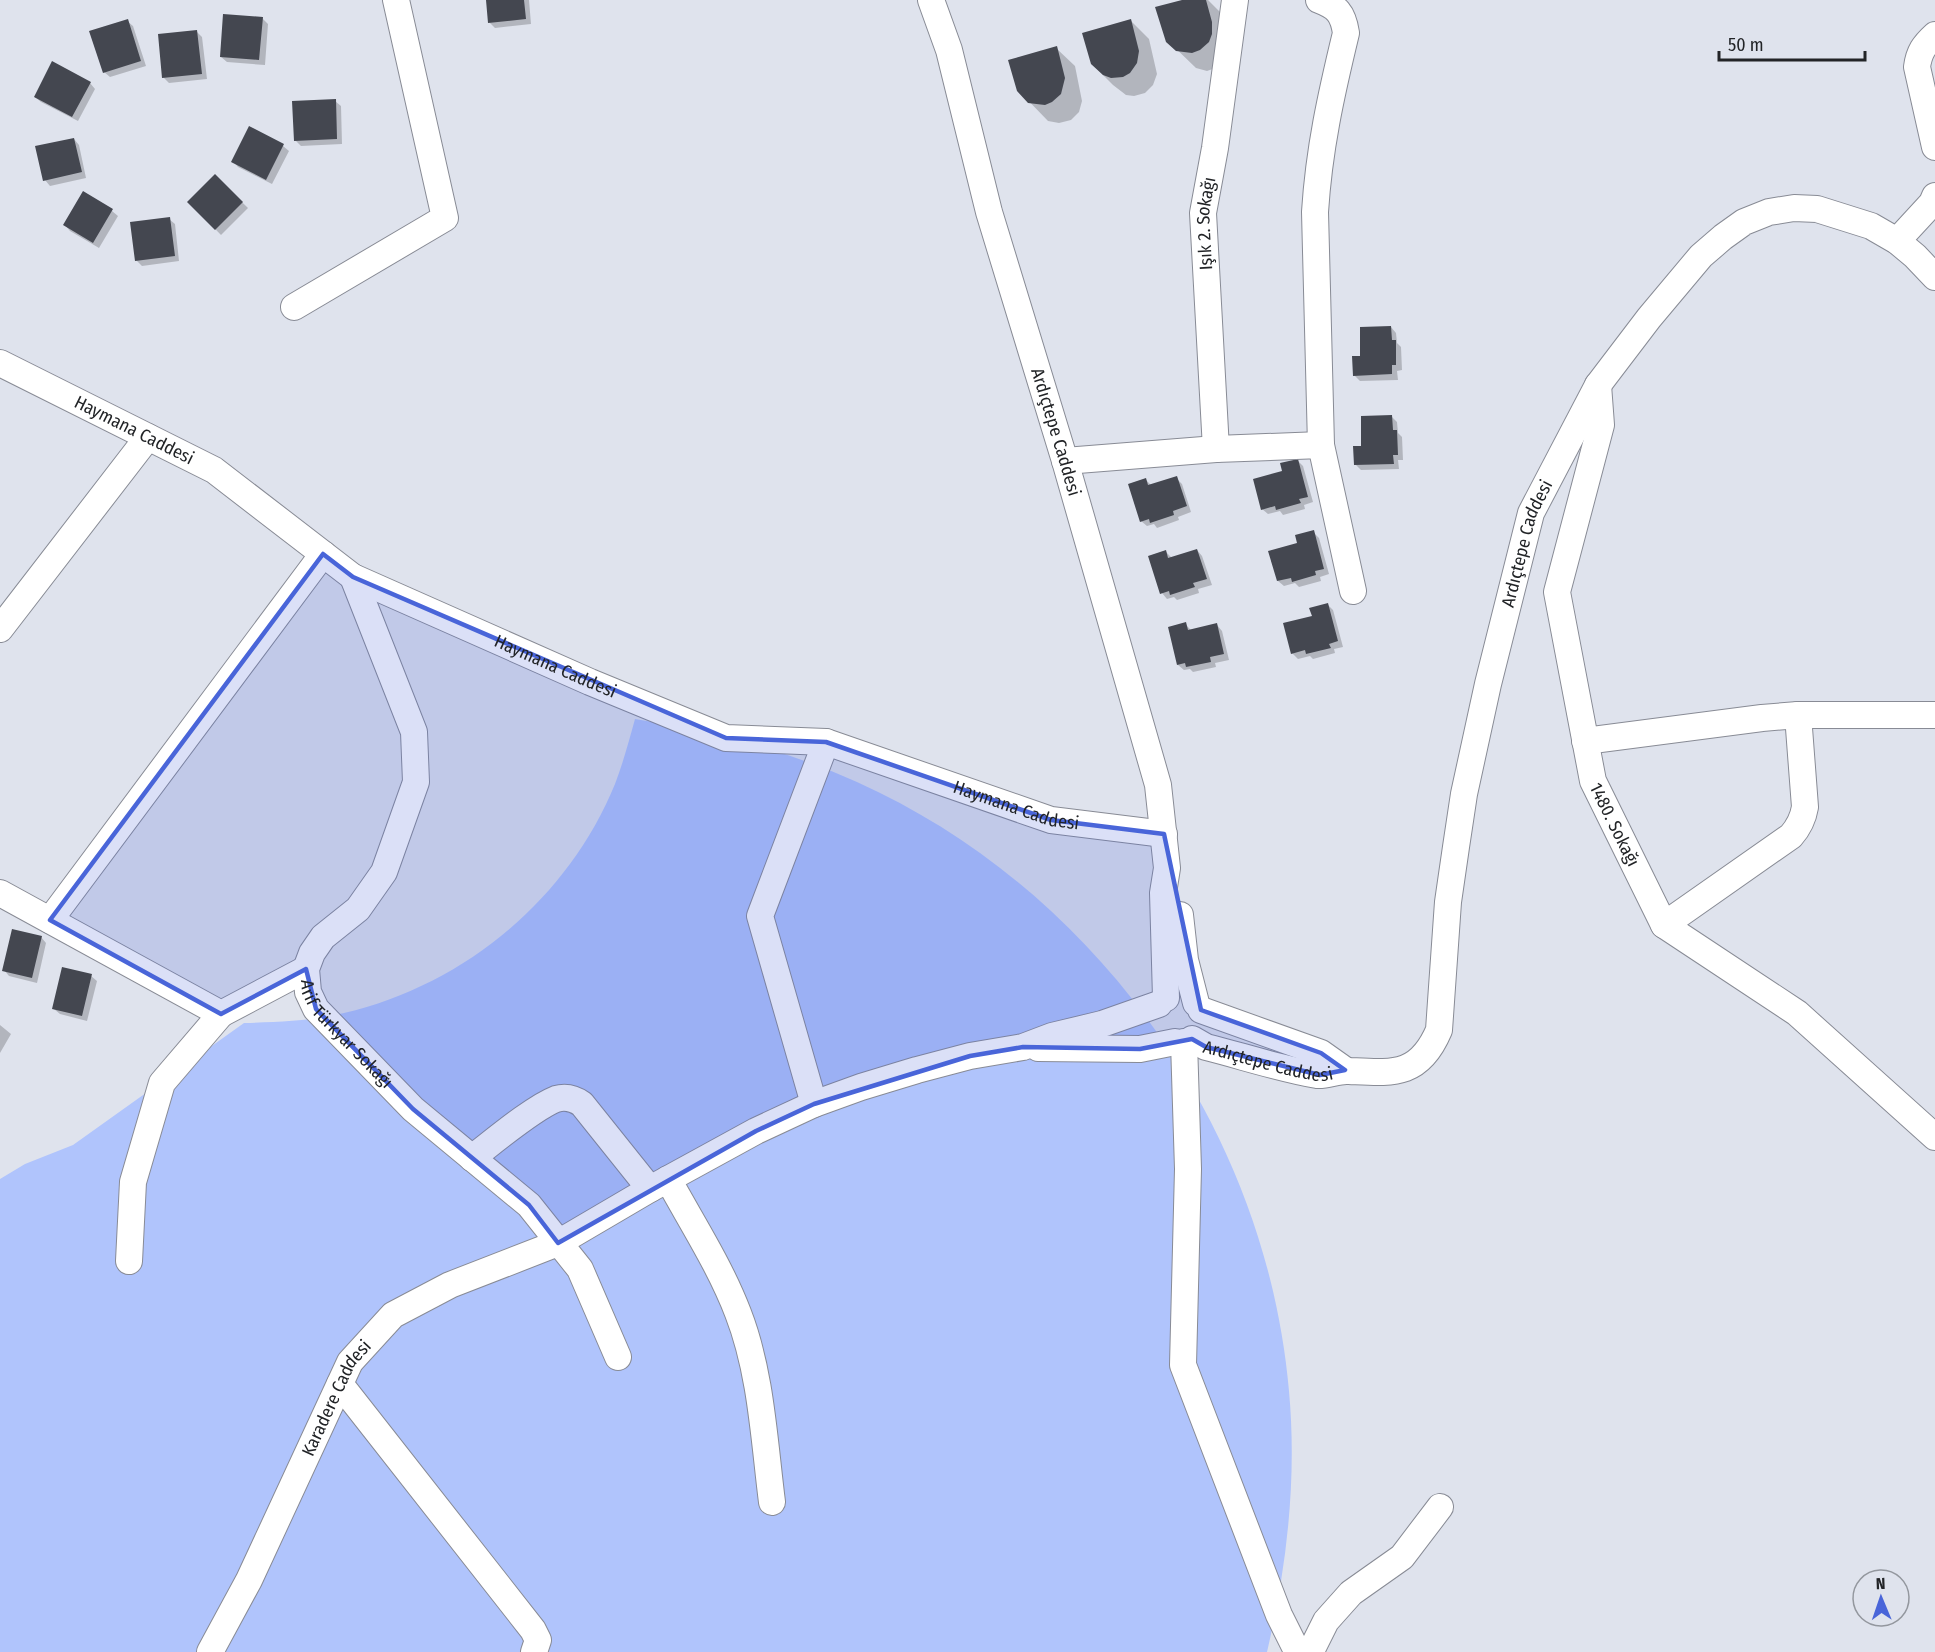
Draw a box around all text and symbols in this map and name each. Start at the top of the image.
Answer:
scale bar [1719,24,1864,62]
text: 50 m [1728,34,1764,56]
street label: Işık 2. Sokağı [1192,175,1220,271]
street label: Ardıçtepe Caddesi [1026,365,1086,499]
street label: Haymana Caddesi [71,391,198,469]
street label: Ardıçtepe Caddesi [1497,476,1557,610]
street label: Haymana Caddesi [491,630,620,703]
street label: Haymana Caddesi [950,776,1080,834]
street label: 1480. Sokağı [1585,779,1644,870]
street label: Arif Türkyar Sokağı [296,979,398,1093]
street label: Ardıçtepe Caddesi [1201,1036,1335,1086]
street label: Karadere Caddesi [297,1335,376,1460]
north arrow [1851,1568,1911,1628]
text: N [1875,1574,1886,1593]

